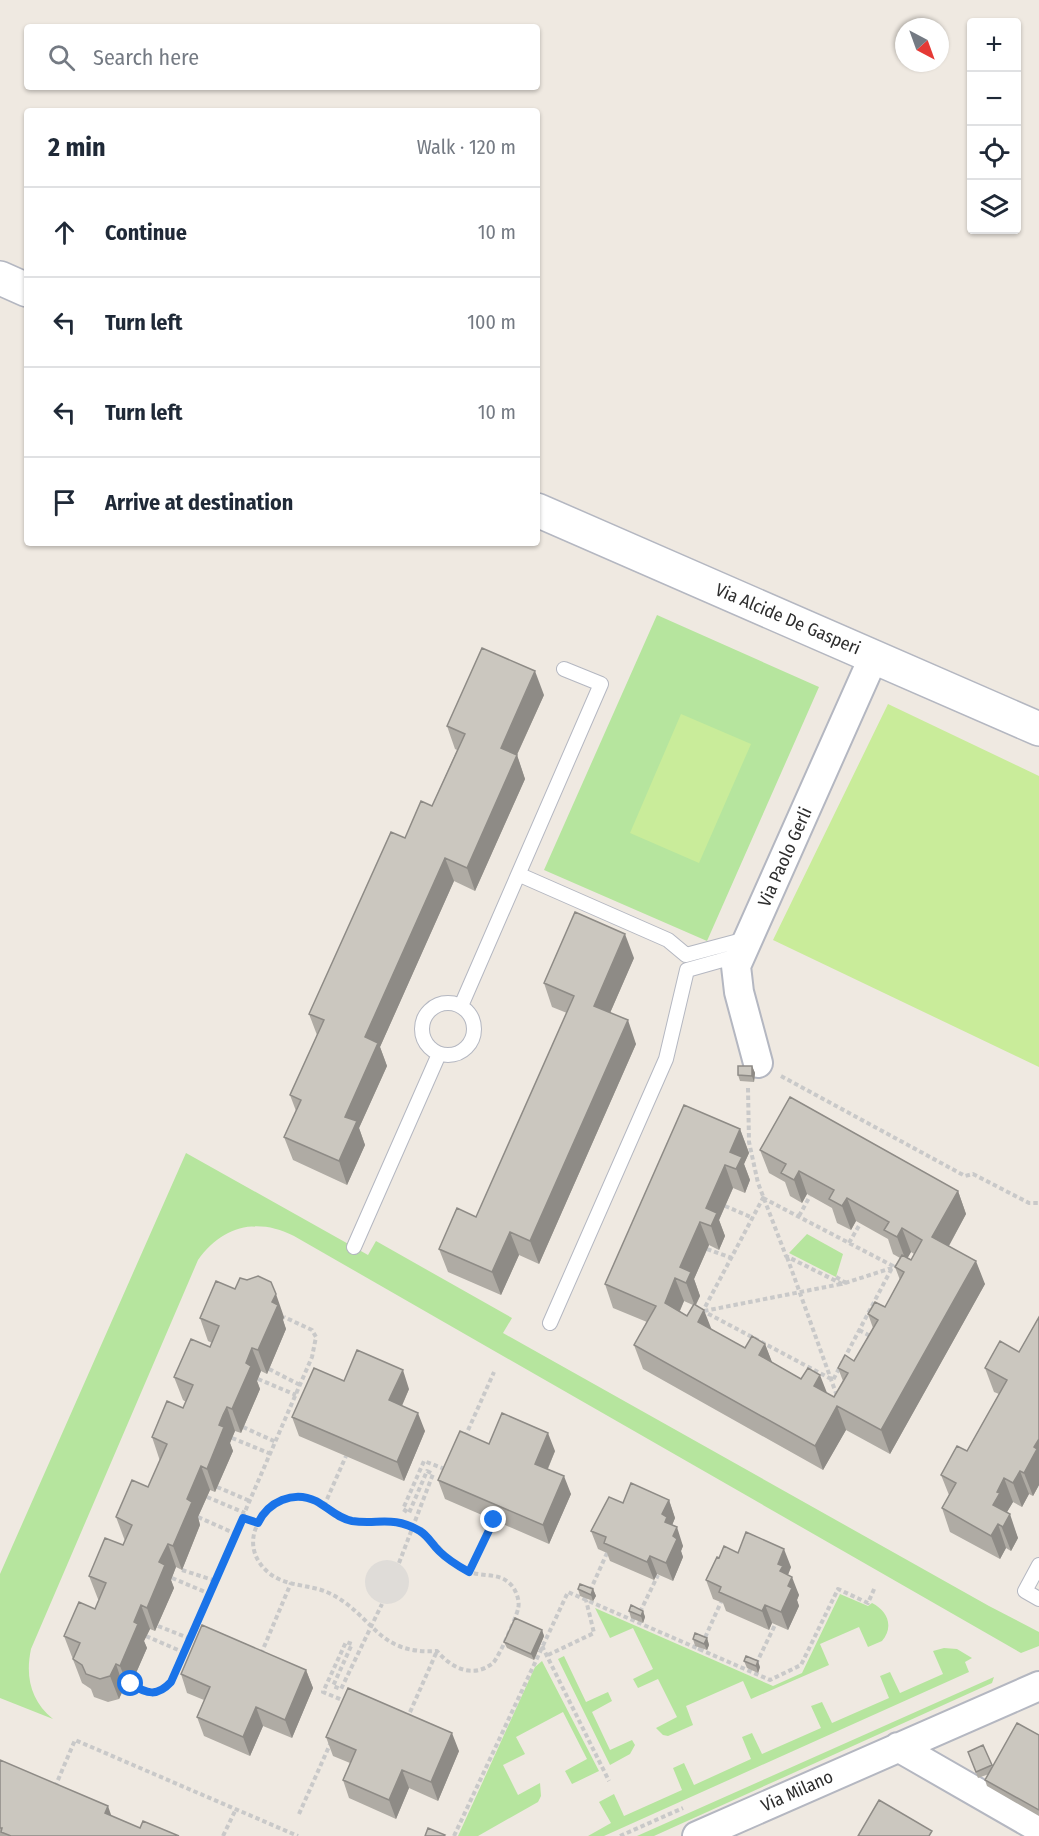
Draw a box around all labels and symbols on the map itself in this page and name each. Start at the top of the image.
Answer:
north arrow [895,18,949,72]
street label: Via Alcide De Gasperi [712,579,864,659]
street label: Via Paolo Gerli [753,804,817,910]
route end [480,1506,506,1532]
route start [117,1670,143,1696]
street label: Via Milano [758,1765,836,1817]

